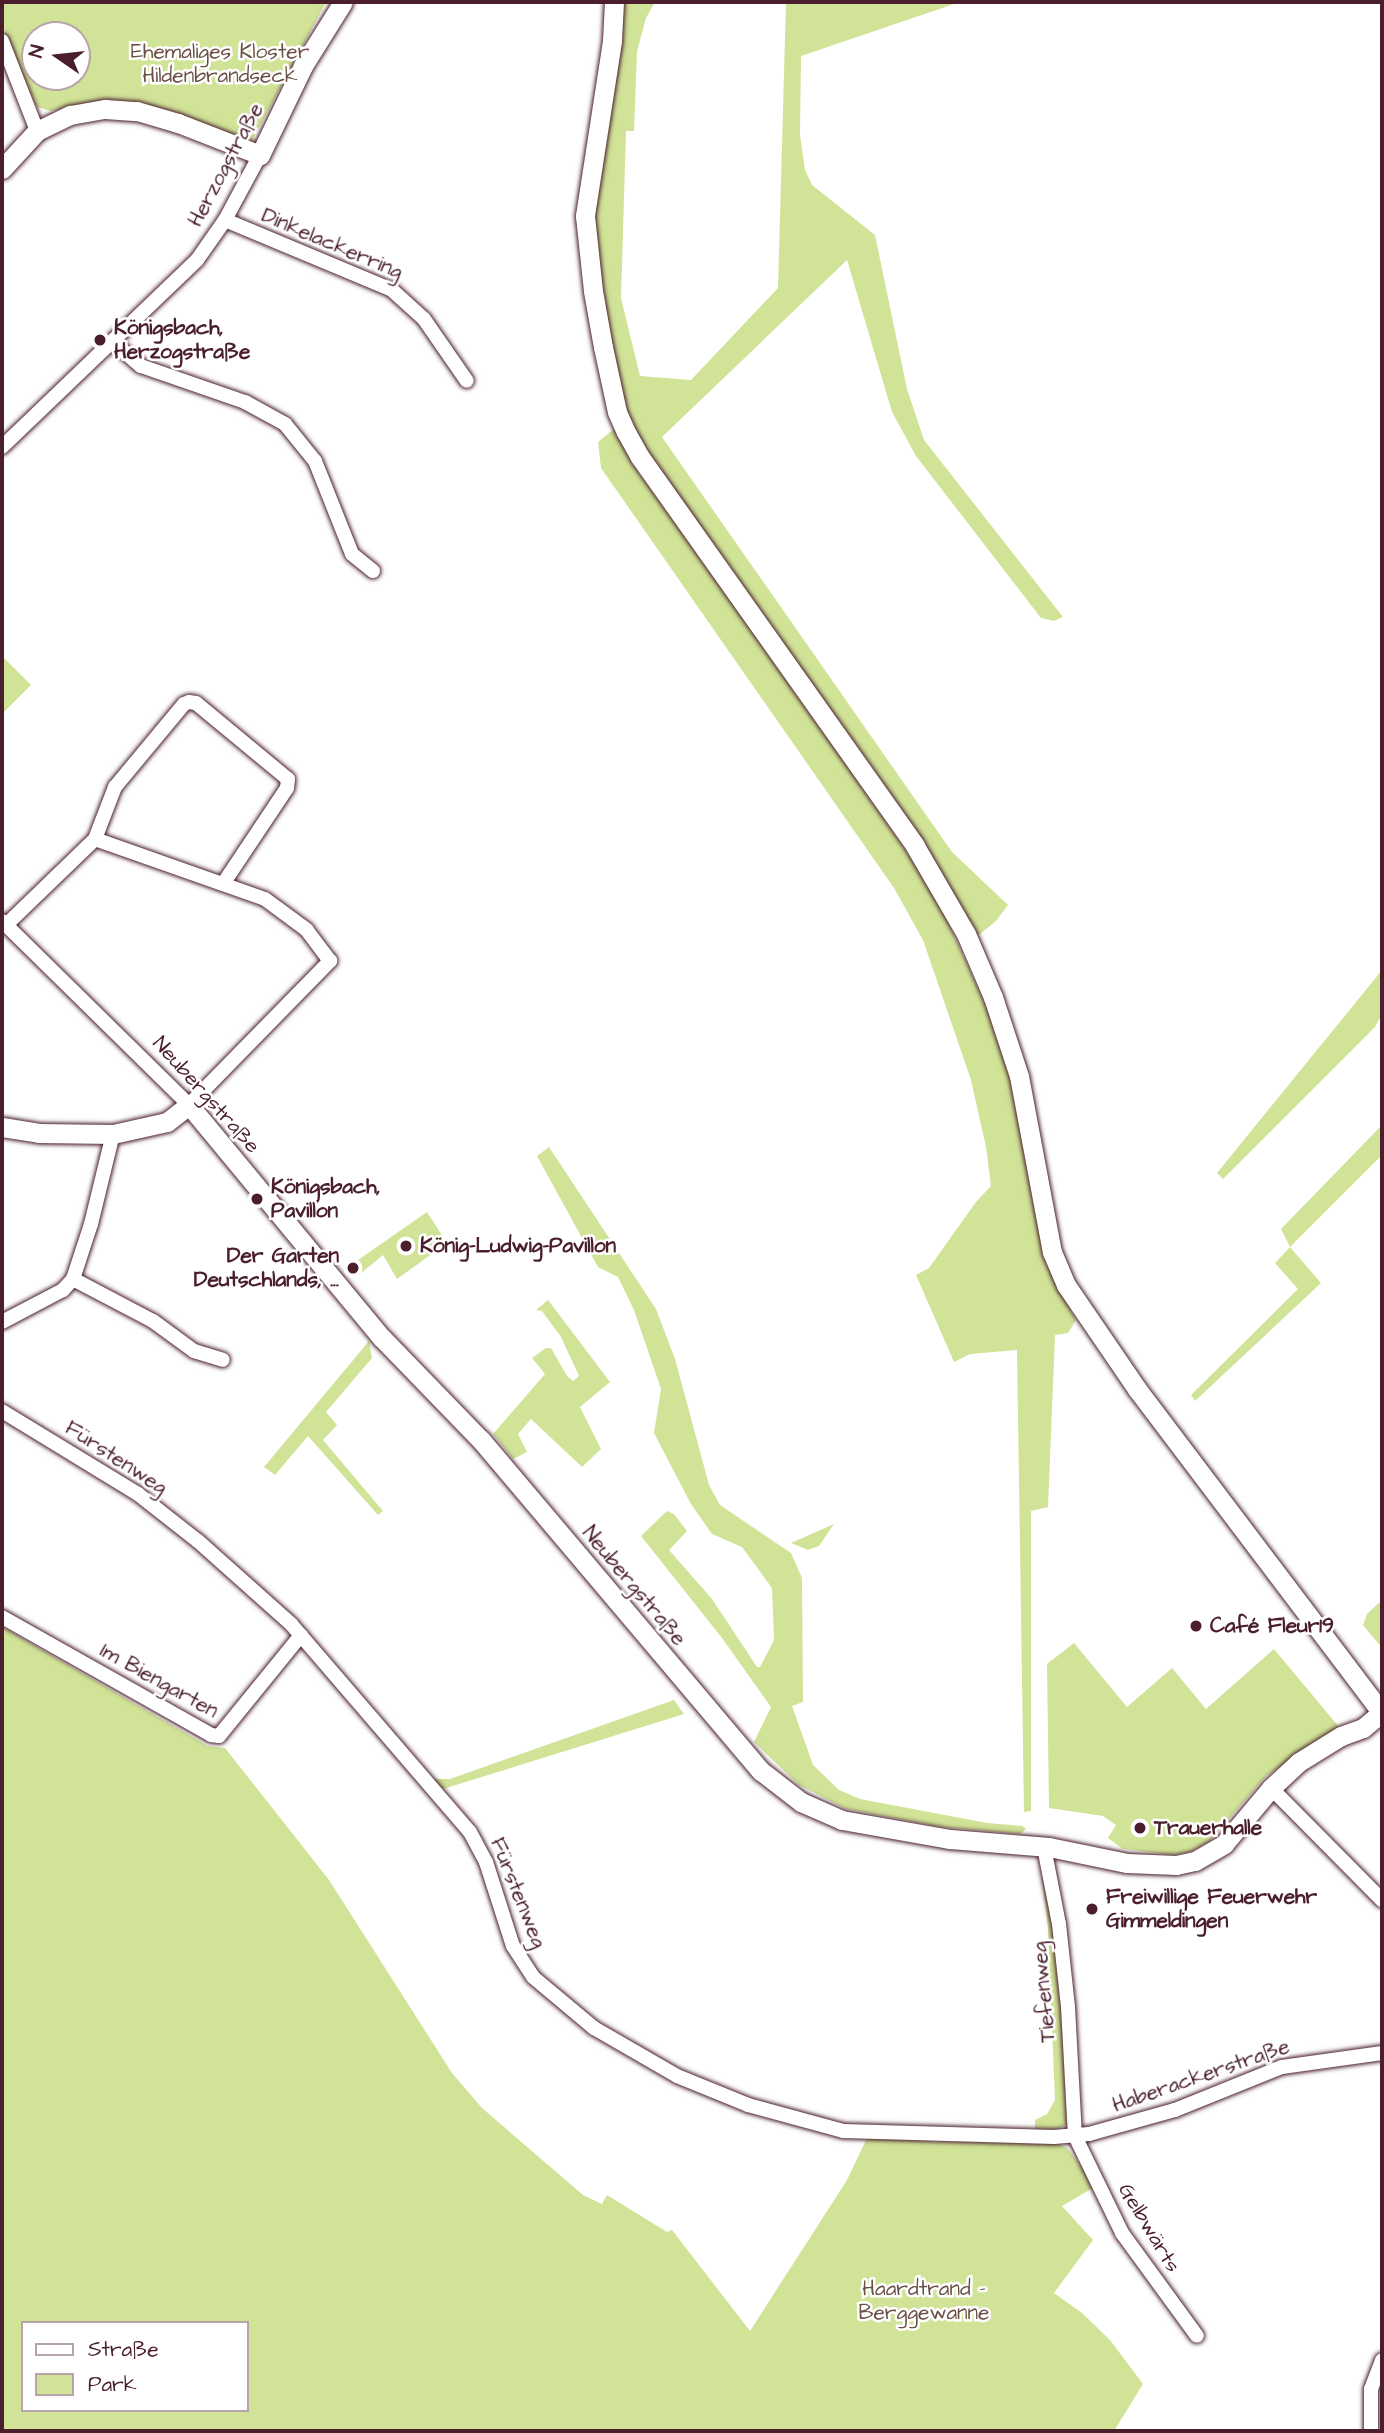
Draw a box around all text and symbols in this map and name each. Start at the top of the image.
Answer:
north arrow [21,21,91,91]
park label: Ehemaliges Kloster Hildenbrandseck [131,39,309,89]
text: N [23,42,52,60]
street label: Herzogstraße [183,99,269,231]
street label: Dinkelackerring [258,203,406,285]
place label: Königsbach, Herzogstraße [114,315,250,365]
marker: Königsbach, Herzogstraße [92,332,108,348]
street label: Neubergstraße [147,1031,265,1159]
place label: Königsbach, Pavillon [271,1174,380,1224]
marker: Königsbach, Pavillon [249,1191,265,1207]
place label: König-Ludwig-Pavillon [420,1233,616,1259]
marker: König-Ludwig-Pavillon [398,1238,414,1254]
place label: Der Garten Deutschlands, ... [194,1243,339,1293]
marker: Der Garten Deutschlands, ... [345,1260,361,1276]
street label: Fürstenweg [60,1416,172,1500]
street label: Neubergstraße [577,1521,691,1651]
place label: Café Fleur19 [1210,1613,1334,1639]
marker: Café Fleur19 [1188,1618,1204,1634]
street label: Im Biengarten [95,1638,223,1724]
place label: Trauerhalle [1154,1815,1262,1841]
marker: Trauerhalle [1132,1820,1148,1836]
street label: Fürstenweg [484,1834,552,1952]
place label: Freiwillige Feuerwehr Gimmeldingen [1106,1884,1317,1934]
marker: Freiwillige Feuerwehr Gimmeldingen [1084,1901,1100,1917]
street label: Tiefenweg [1027,1941,1061,2043]
street label: Haberackerstraße [1109,2034,1293,2118]
street label: Gelbwärts [1113,2179,1185,2277]
park label: Haardtrand - Berggewanne [859,2276,989,2326]
legend [21,2321,248,2412]
text: Straße [88,2335,159,2364]
text: Park [88,2370,137,2399]

